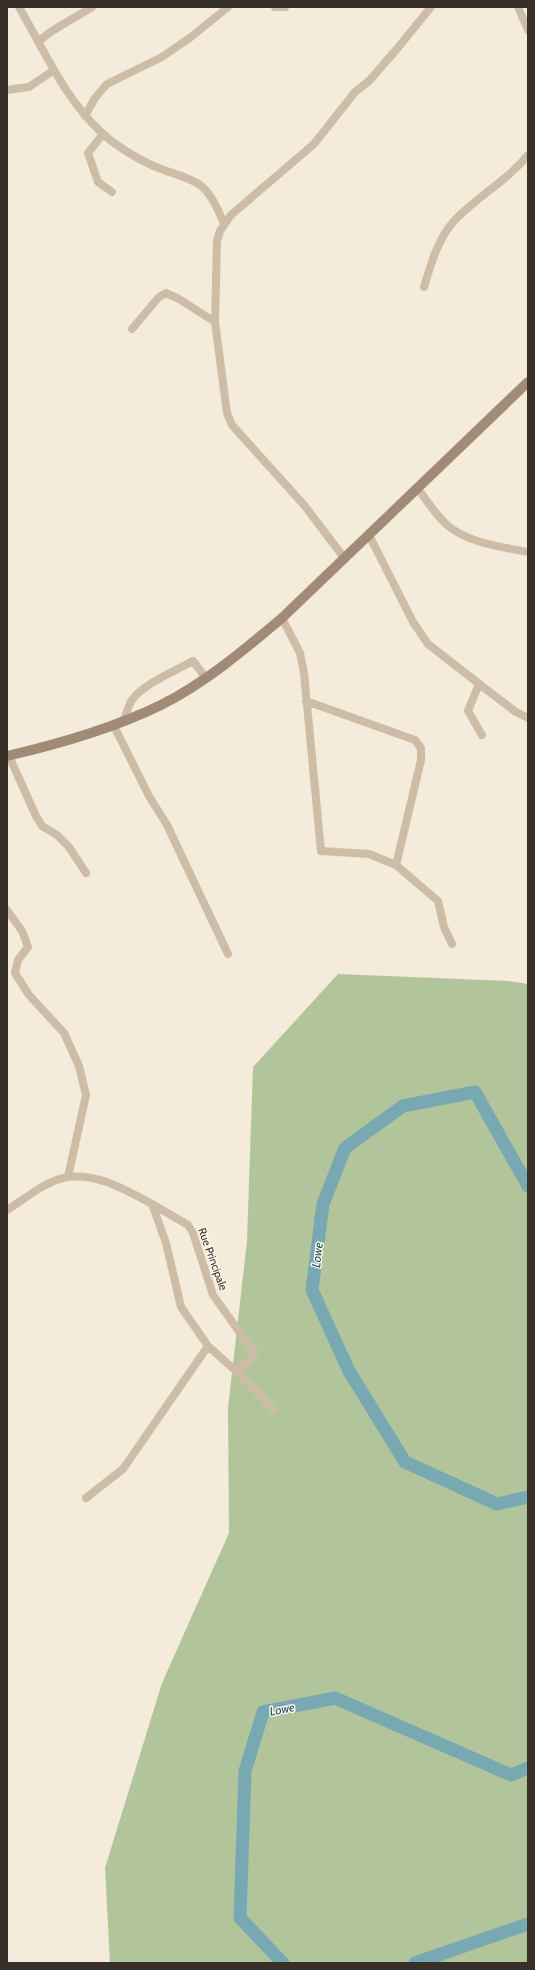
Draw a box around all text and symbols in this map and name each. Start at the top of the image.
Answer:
street label: Rue Principale [195,1226,231,1292]
water label: Lowe [308,1241,326,1268]
water label: Lowe [268,1699,296,1719]

